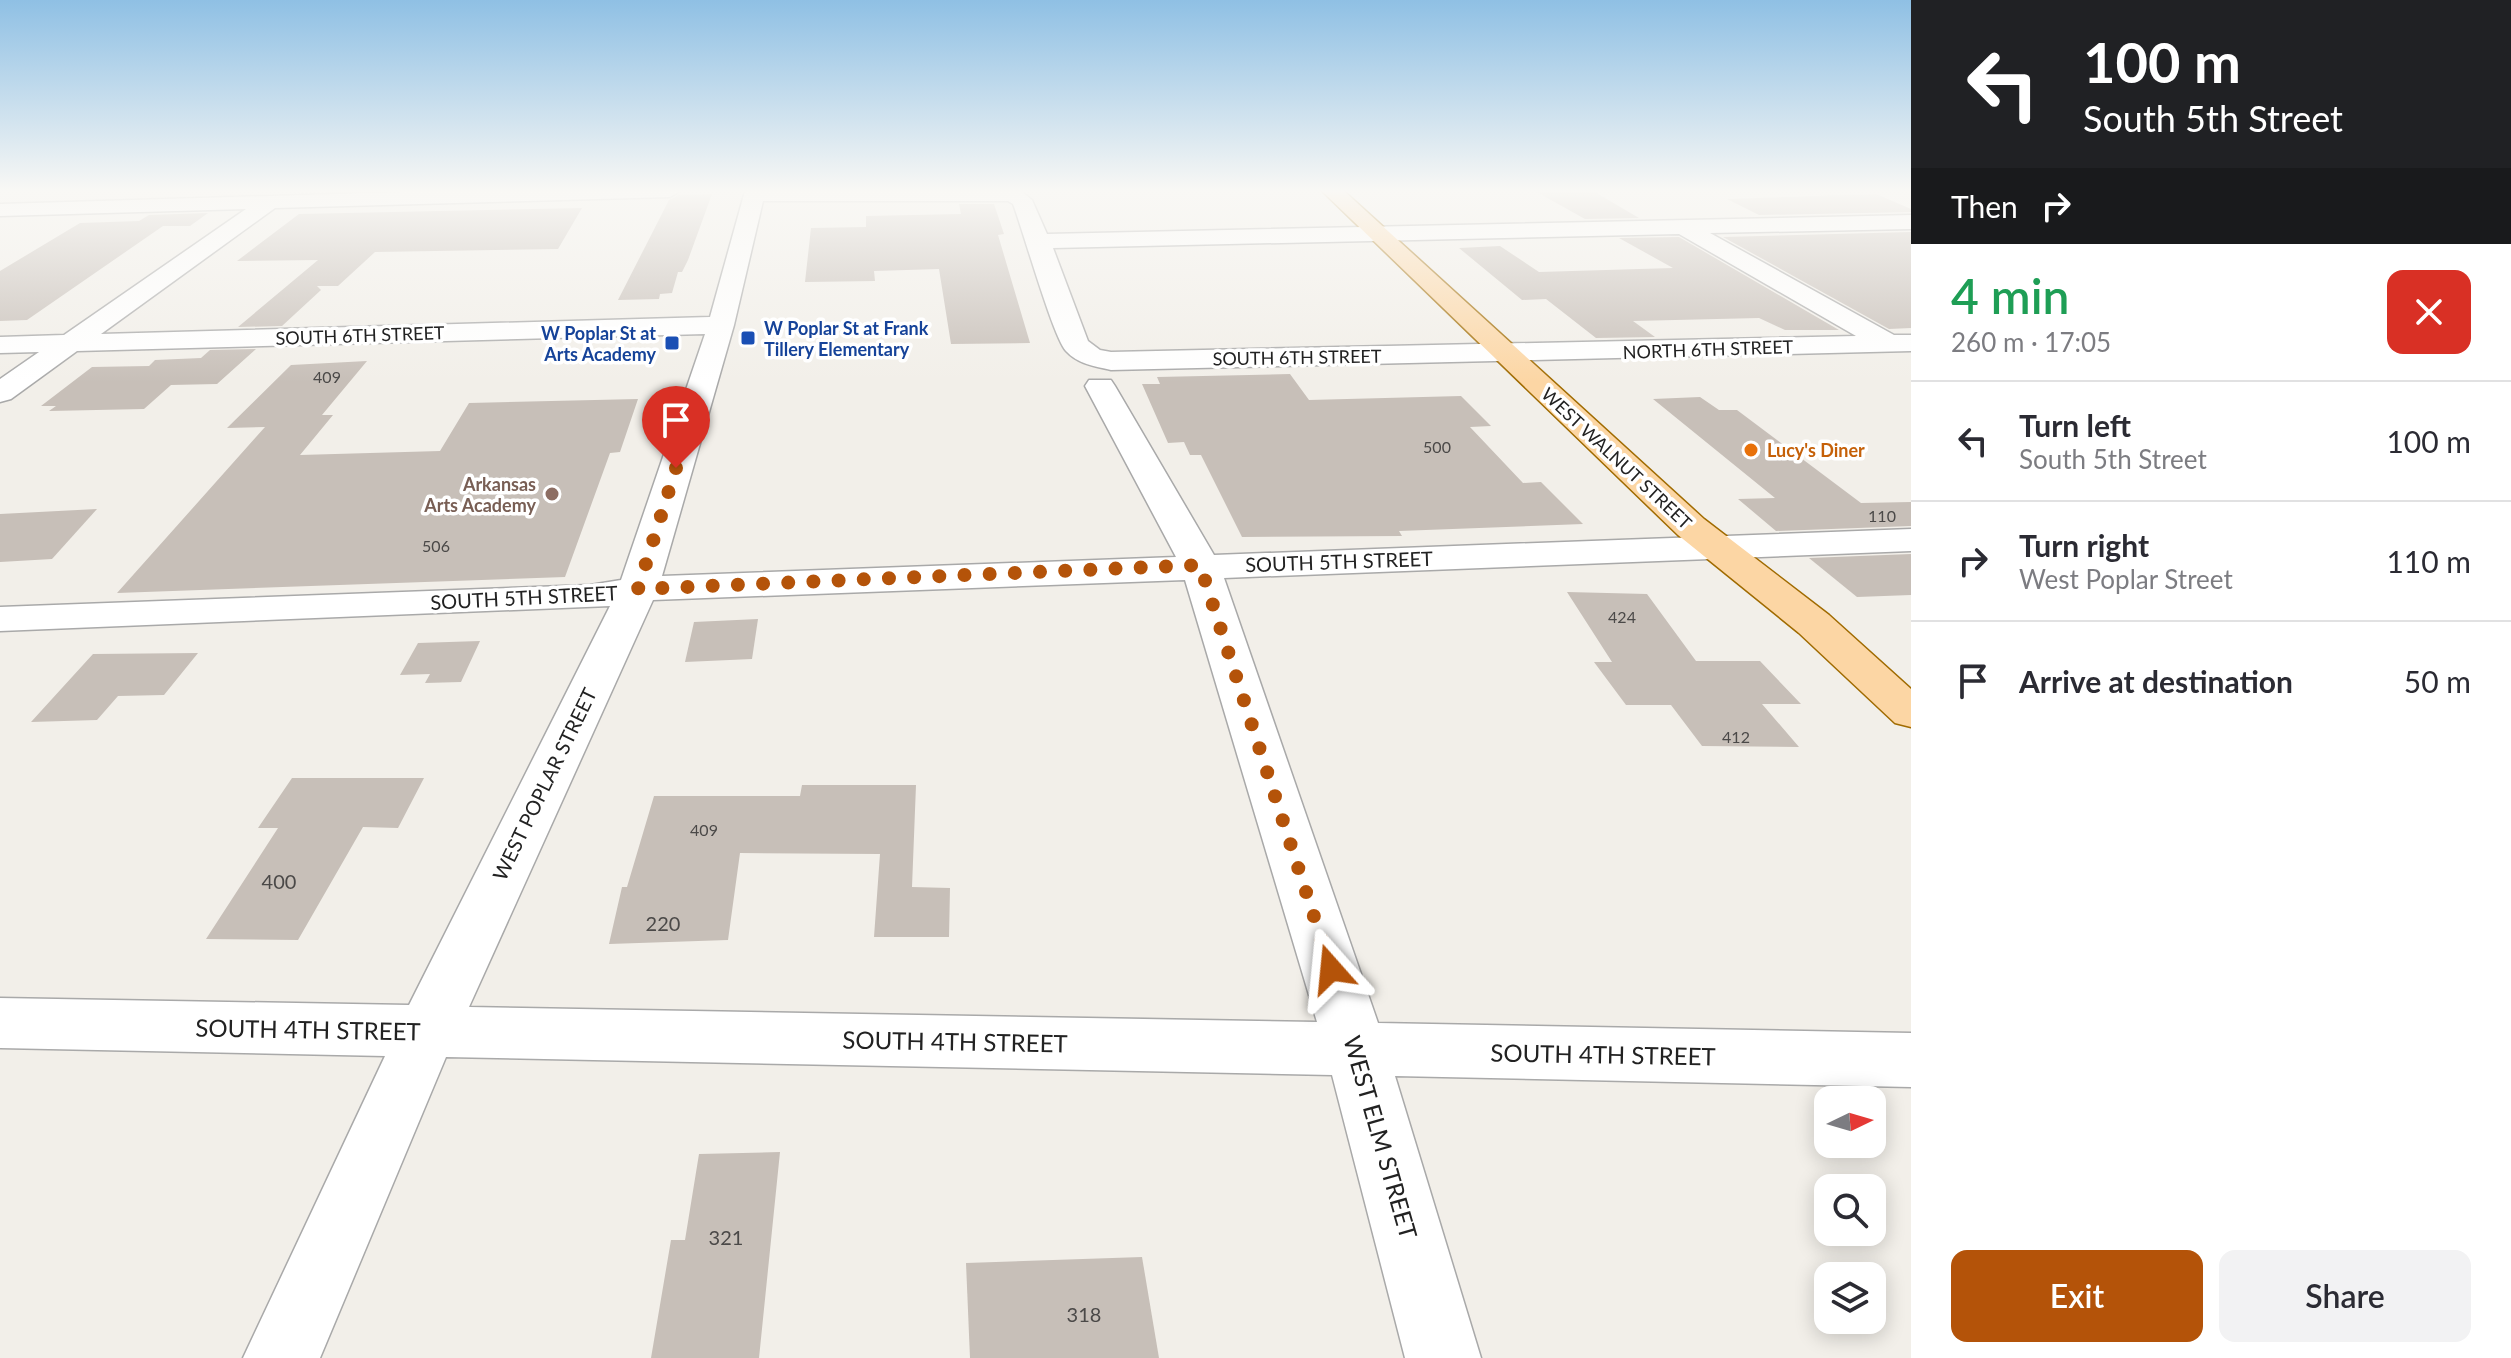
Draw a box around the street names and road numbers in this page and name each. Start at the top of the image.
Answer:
street label: SOUTH 6TH STREET [275,321,445,349]
street label: NORTH 6TH STREET [1622,335,1794,363]
street label: SOUTH 6TH STREET [1212,345,1382,369]
street label: WEST WALNUT STREET [1537,383,1697,534]
street label: SOUTH 5TH STREET [1245,546,1433,576]
street label: SOUTH 5TH STREET [430,580,619,614]
street label: WEST POPLAR STREET [487,684,601,884]
street label: SOUTH 4TH STREET [195,1013,421,1045]
street label: SOUTH 4TH STREET [842,1025,1068,1057]
street label: WEST ELM STREET [1338,1032,1424,1242]
street label: SOUTH 4TH STREET [1490,1038,1716,1070]

